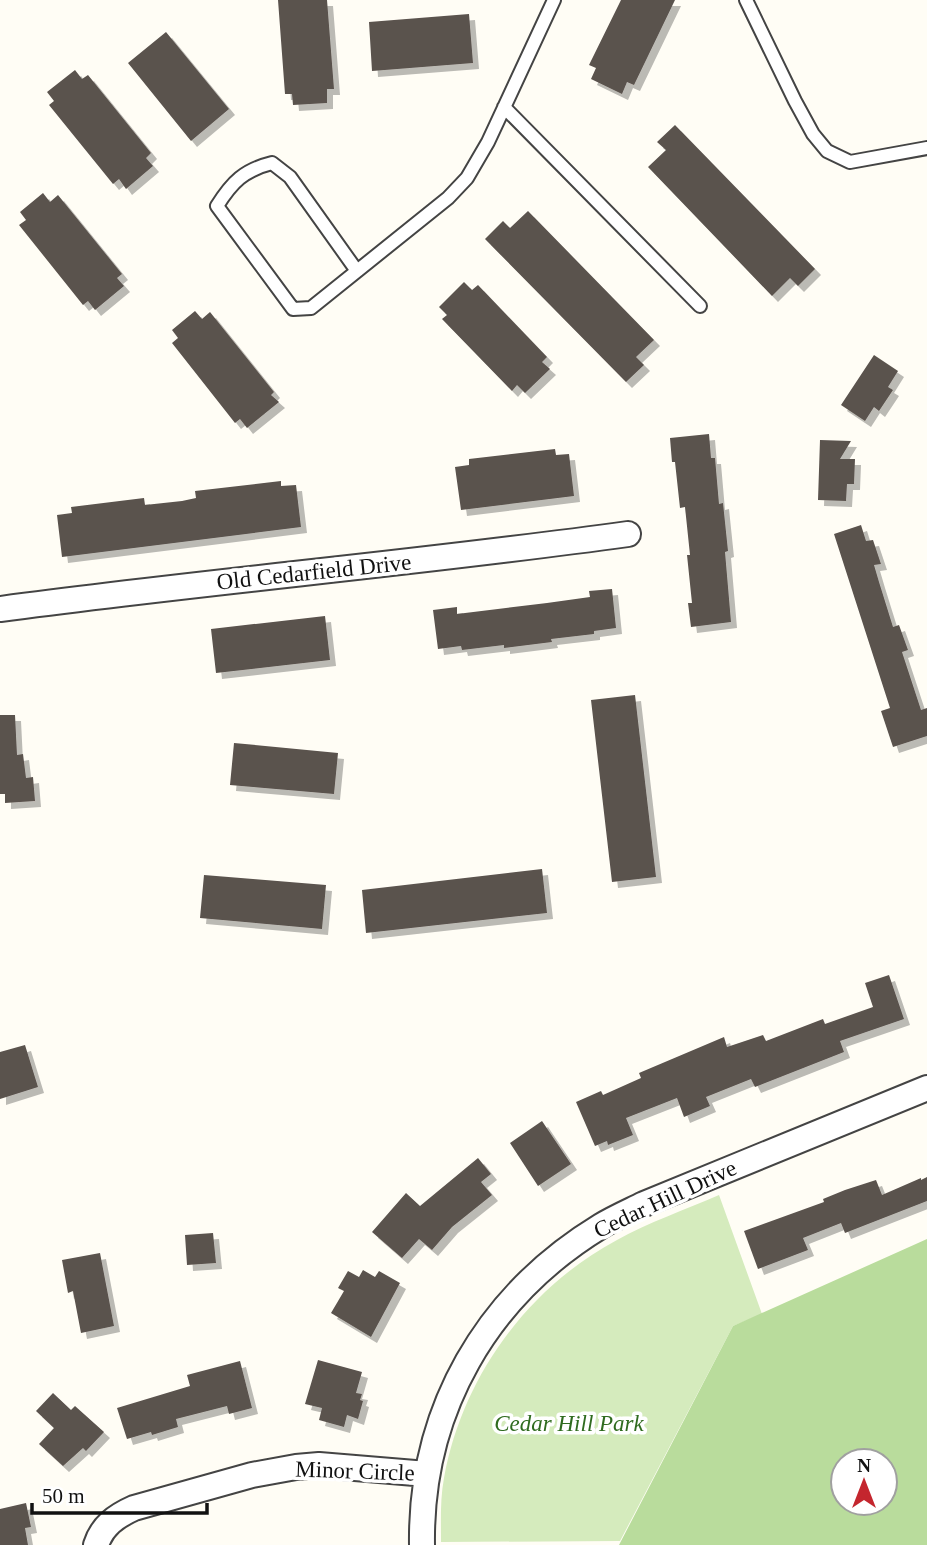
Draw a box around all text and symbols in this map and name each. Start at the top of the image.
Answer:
street label: Old Cedarfield Drive [216,549,412,595]
street label: Cedar Hill Drive [590,1155,740,1243]
park label: Cedar Hill Park [494,1411,645,1436]
north arrow [829,1447,899,1517]
text: N [857,1455,871,1476]
street label: Minor Circle [295,1456,415,1486]
scale bar [32,1472,206,1516]
text: 50 m [42,1484,85,1508]

